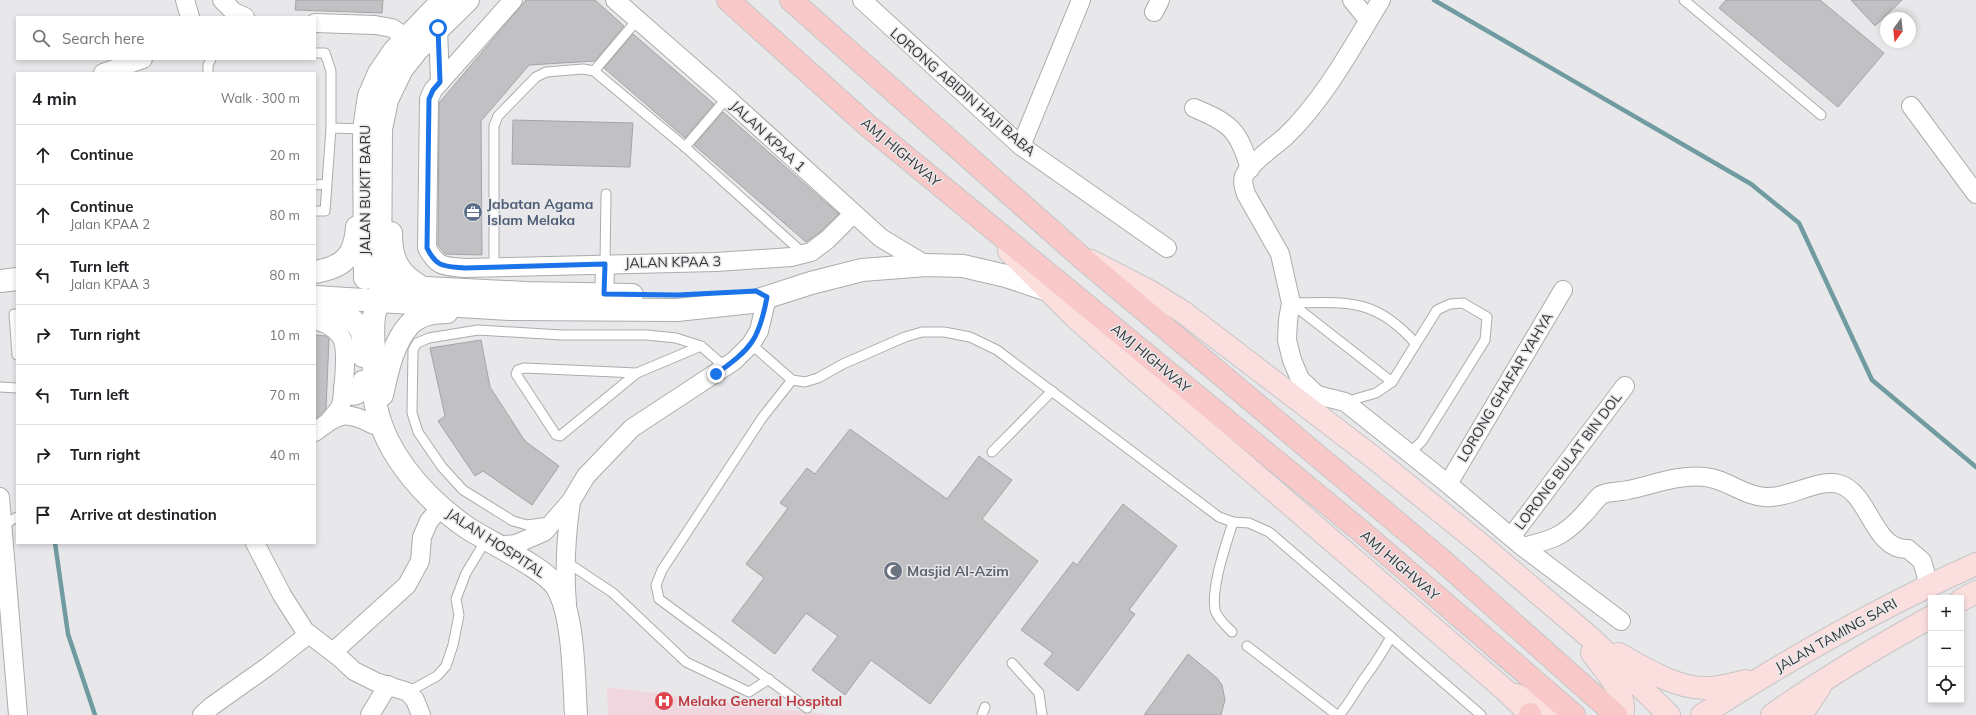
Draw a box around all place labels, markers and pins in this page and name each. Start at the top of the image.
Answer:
place label: Jabatan Agama Islam Melaka [487,195,593,229]
office icon: Jabatan Agama Islam Melaka [462,201,484,223]
mosque icon: Masjid Al-Azim [882,560,904,582]
place label: Masjid Al-Azim [907,562,1009,580]
hospital icon: Melaka General Hospital [653,690,675,712]
place label: Melaka General Hospital [678,692,842,710]

